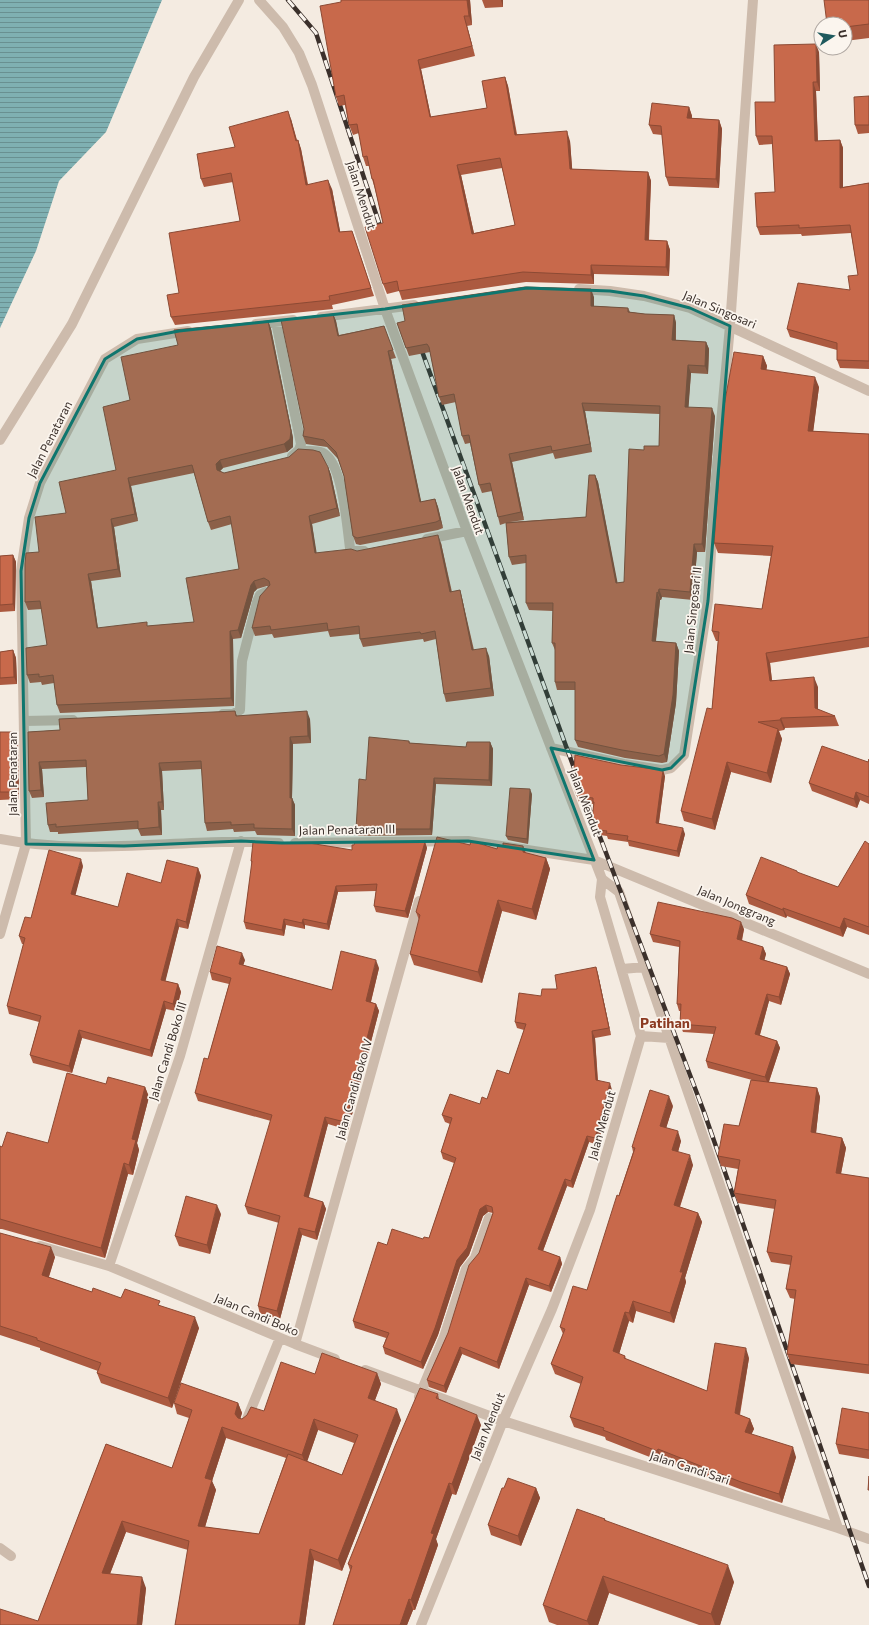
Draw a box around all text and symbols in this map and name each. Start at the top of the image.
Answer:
north arrow [813,16,853,56]
text: U [836,29,850,39]
street label: Jalan Mendut [343,159,380,232]
street label: Jalan Singosari [681,287,759,332]
street label: Jalan Penataran [24,398,75,480]
street label: Jalan Mendut [449,464,488,536]
street label: Jalan Singosari II [680,566,705,654]
street label: Jalan Penataran [5,732,20,816]
street label: Jalan Mendut [566,766,605,838]
street label: Jalan Penataran III [299,821,395,838]
street label: Jalan Jonggrang [696,882,778,929]
street label: Jalan Candi Boko III [145,1000,190,1102]
district label: Patihan [640,1014,690,1031]
street label: Jalan Candi Boko IV [332,1037,375,1141]
street label: Jalan Mendut [584,1089,619,1162]
street label: Jalan Candi Boko [212,1290,301,1339]
street label: Jalan Mendut [467,1390,508,1462]
street label: Jalan Candi Sari [648,1447,732,1487]

